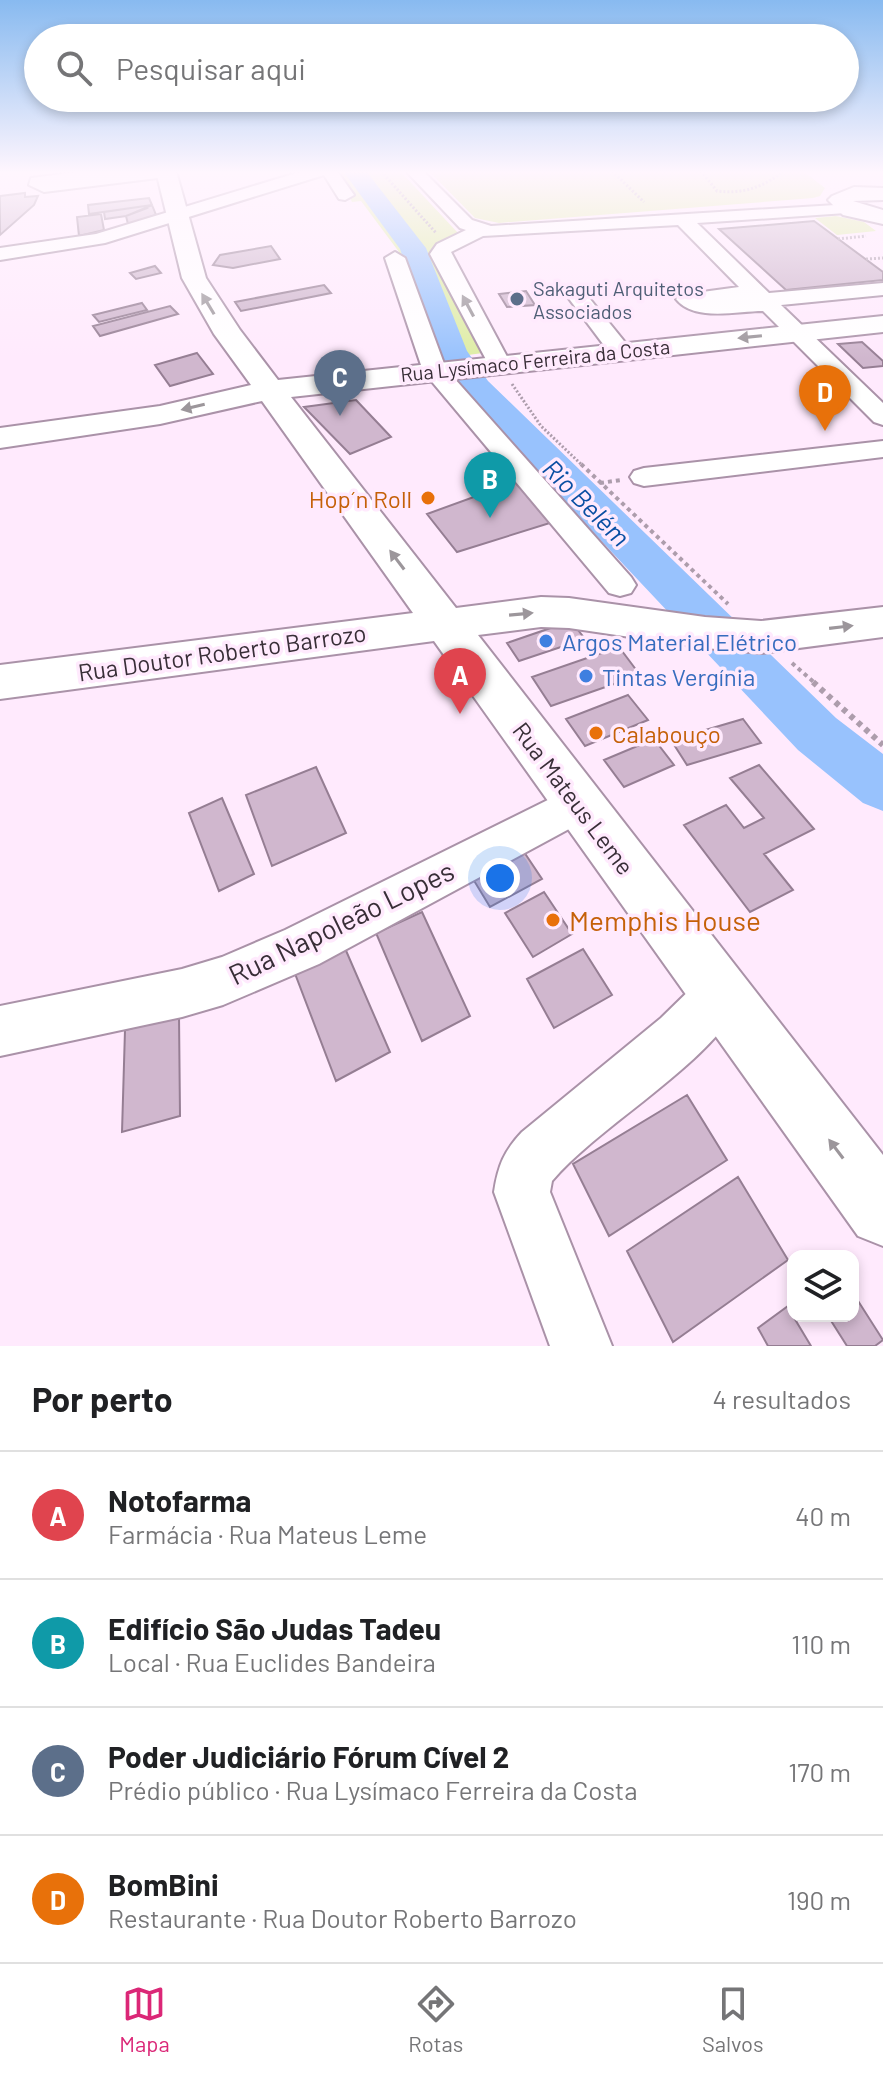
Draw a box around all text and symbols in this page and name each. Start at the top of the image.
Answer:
search box [24,24,859,112]
icon: search [52,46,96,90]
text: Pesquisar aqui [116,50,306,86]
place label: Sakaguti Arquitetos Associados [533,276,704,323]
marker: Sakaguti Arquitetos Associados [508,290,526,308]
one-way arrow [201,293,215,315]
one-way arrow [461,294,474,317]
one-way arrow [737,331,762,344]
street label: Rua Lysímaco Ferreira da Costa [399,334,671,386]
pin: C [314,350,366,416]
pin: D [799,365,851,431]
one-way arrow [180,401,205,414]
pin: B [464,452,516,518]
water label: Rio Belém [537,452,637,552]
place label: Hop´n Roll [309,484,412,513]
marker: Hop´n Roll [419,489,437,507]
one-way arrow [389,550,405,570]
one-way arrow [509,607,534,620]
street label: Rua Doutor Roberto Barrozo [76,617,368,687]
one-way arrow [829,620,854,633]
place label: Argos Material Elétrico [562,627,797,656]
marker: Argos Material Elétrico [537,632,555,650]
pin: A [434,648,486,714]
place label: Tintas Vergínia [602,662,755,691]
marker: Tintas Vergínia [577,667,595,685]
street label: Rua Mateus Leme [507,716,641,880]
place label: Calabouço [612,719,721,748]
marker: Calabouço [587,724,605,742]
street label: Rua Napoleão Lopes [223,853,459,991]
your location [480,858,520,898]
place label: Memphis House [569,903,761,937]
marker: Memphis House [544,911,562,929]
one-way arrow [829,1139,845,1159]
map controls [787,1250,859,1322]
button: layers [787,1250,859,1322]
text: Por perto [32,1378,173,1419]
text: 4 resultados [712,1383,851,1414]
text: Notofarma [108,1482,251,1518]
text: A [49,1500,67,1531]
text: 40 m [795,1500,851,1531]
text: Farmácia · Rua Mateus Leme [108,1518,427,1549]
text: Edifício São Judas Tadeu [108,1610,441,1646]
text: B [50,1628,66,1659]
text: 110 m [791,1628,851,1659]
text: Local · Rua Euclides Bandeira [108,1646,436,1677]
text: Poder Judiciário Fórum Cível 2 [108,1738,509,1774]
text: C [50,1756,66,1787]
text: 170 m [788,1756,851,1787]
text: Prédio público · Rua Lysímaco Ferreira da Costa [108,1774,638,1805]
text: BomBini [108,1866,219,1902]
text: D [50,1884,66,1915]
text: 190 m [787,1884,851,1915]
text: Restaurante · Rua Doutor Roberto Barrozo [108,1902,577,1933]
tab: Mapa [119,1982,170,2056]
tab: Rotas [408,1982,463,2056]
tab: Salvos [702,1982,764,2056]

